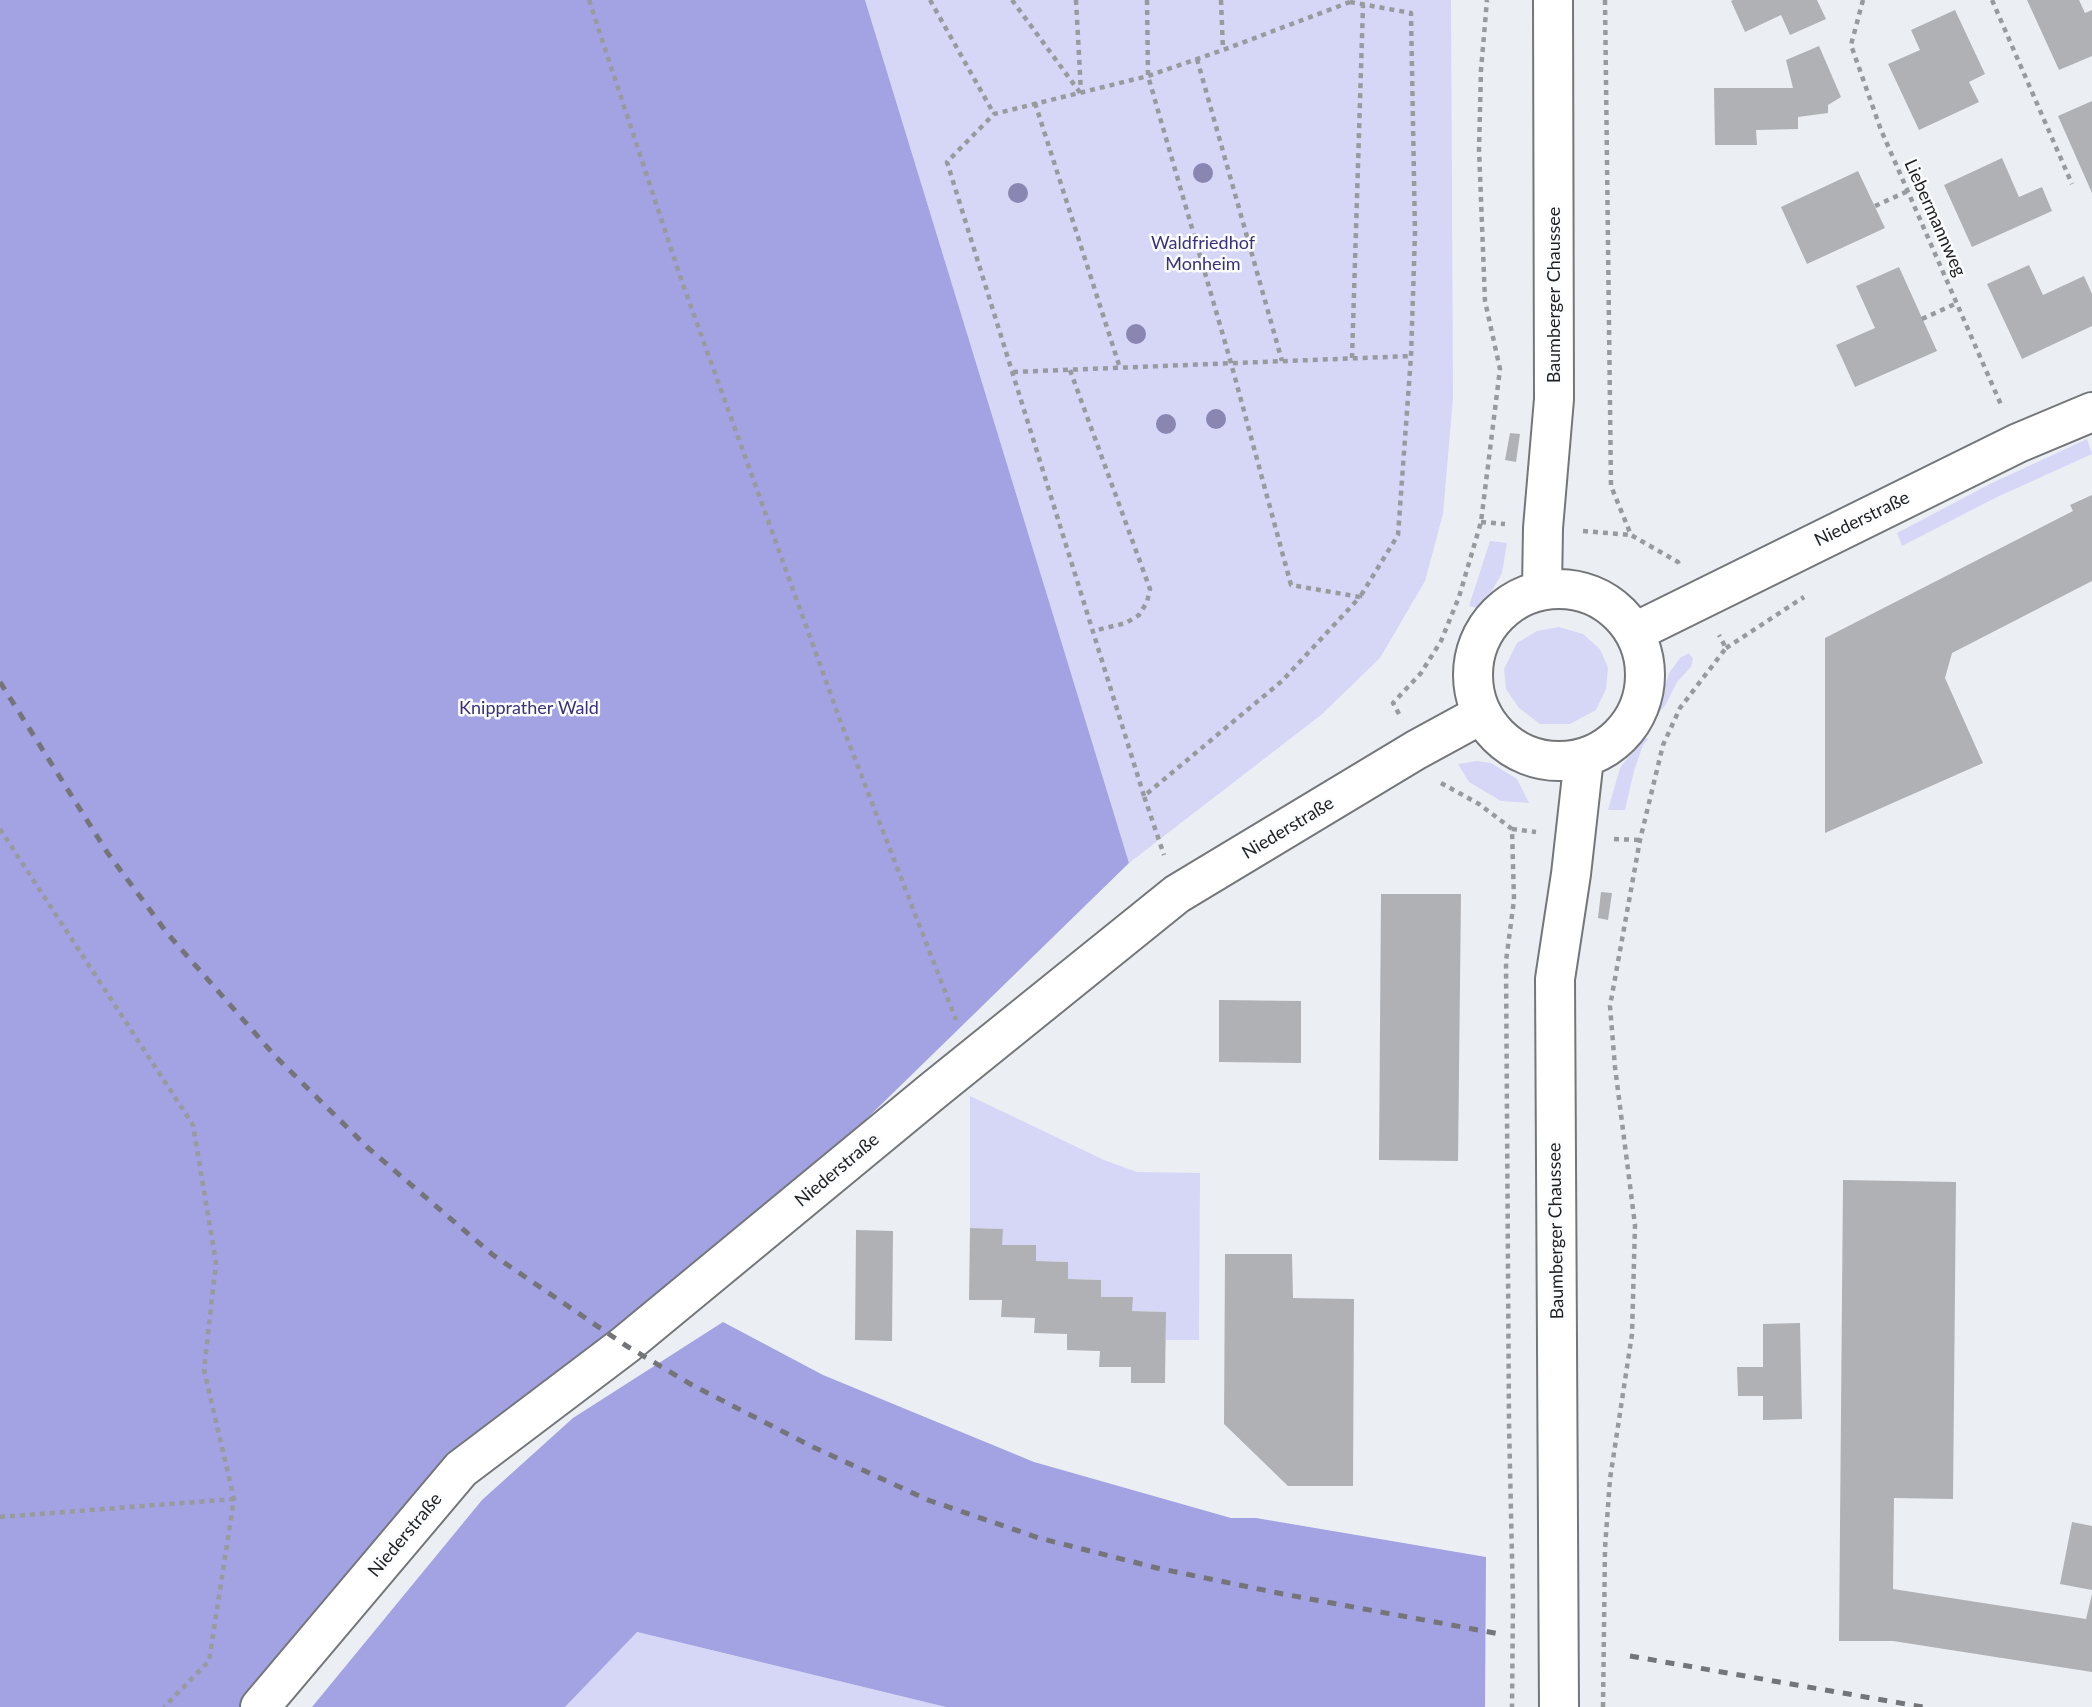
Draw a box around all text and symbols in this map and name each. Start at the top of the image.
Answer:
street label: Liebermannweg [1900,156,1970,280]
street label: Baumberger Chaussee [1543,207,1565,383]
park label: Waldfriedhof Monheim [1151,232,1255,274]
street label: Niederstraße [1811,487,1913,551]
park label: Knipprather Wald [459,697,599,719]
street label: Niederstraße [1238,792,1338,864]
street label: Niederstraße [791,1129,883,1211]
street label: Baumberger Chaussee [1544,1142,1568,1320]
street label: Niederstraße [364,1489,446,1581]

